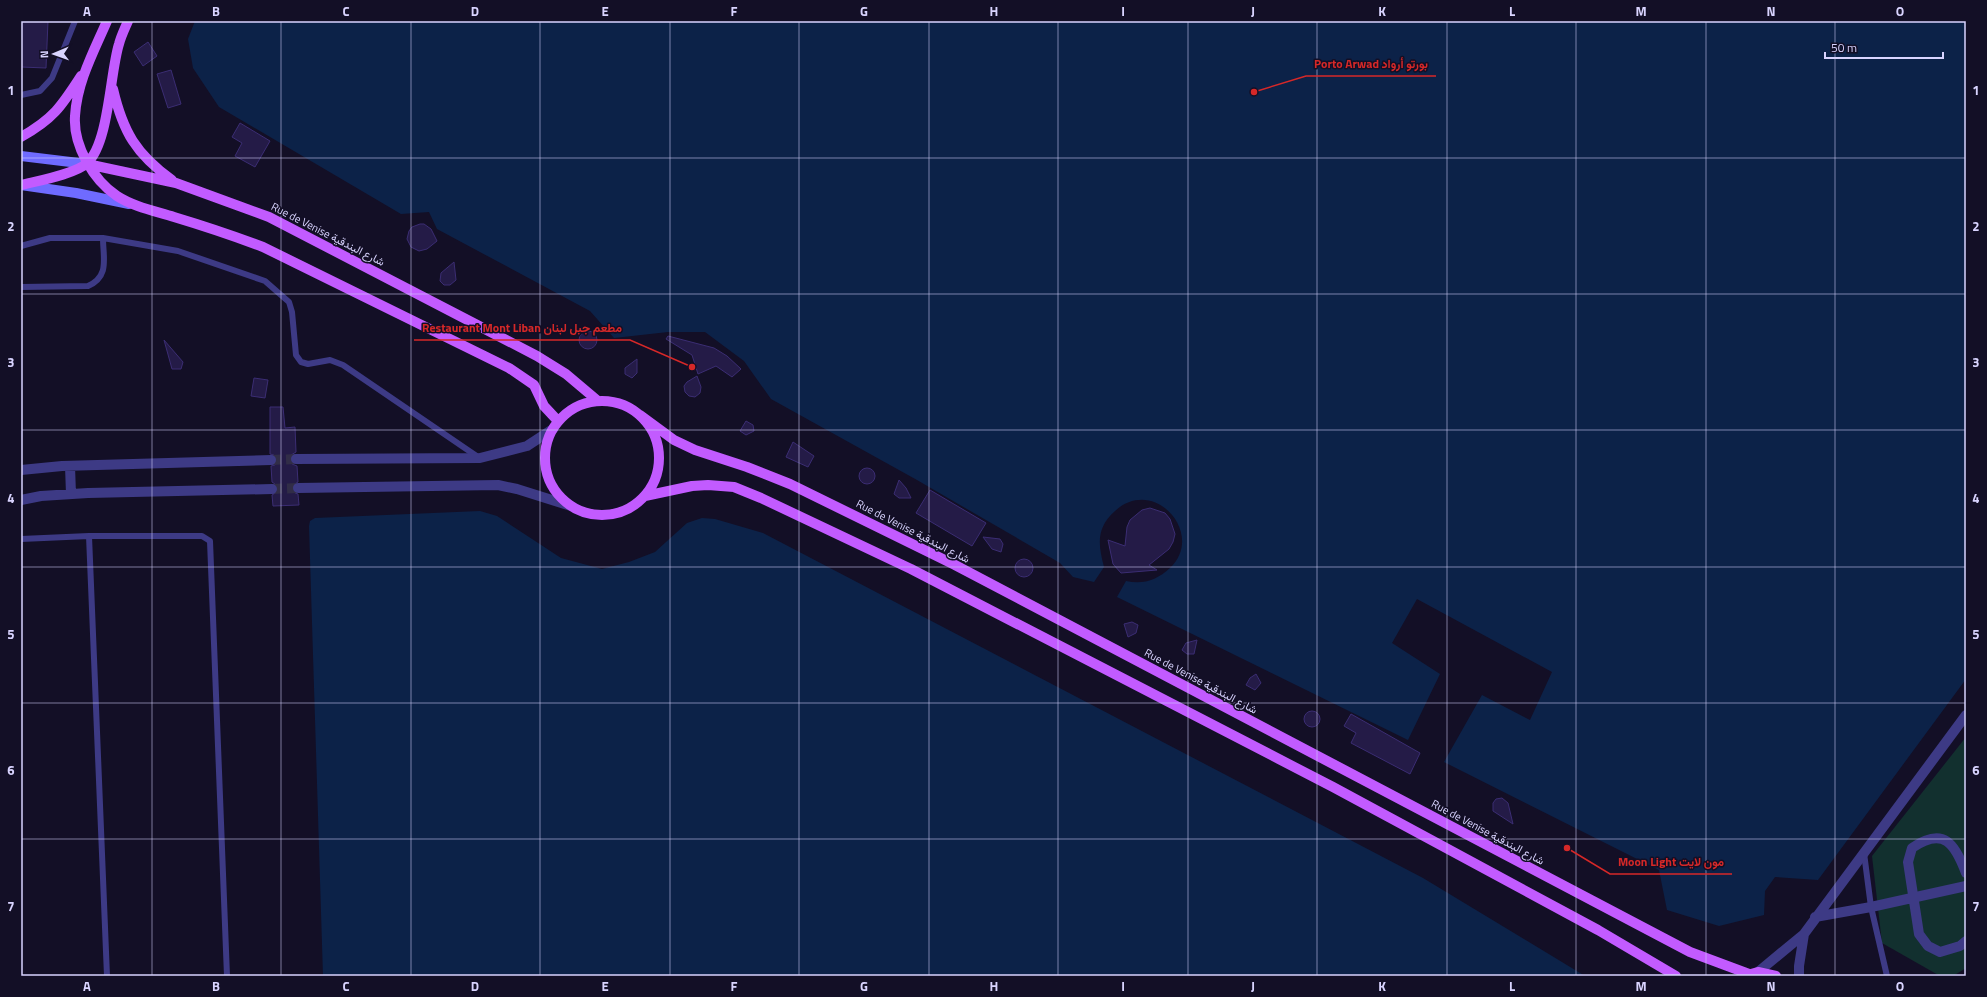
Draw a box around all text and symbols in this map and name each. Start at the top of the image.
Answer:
text: A [83,1,91,21]
text: B [212,1,220,21]
text: C [342,1,350,21]
text: D [471,1,479,21]
text: E [601,1,609,21]
text: F [731,1,738,21]
text: G [860,1,868,21]
text: H [990,1,998,21]
text: I [1121,1,1125,21]
text: J [1251,1,1255,21]
text: K [1378,1,1386,21]
text: L [1509,1,1515,21]
text: M [1635,1,1647,21]
text: N [1766,1,1776,21]
text: O [1896,1,1904,21]
north arrow [34,34,74,74]
scale bar [1825,34,1943,60]
text: 50 m [1831,38,1857,57]
text: N [36,50,52,58]
callout: Porto Arwad بورتو أرواد [1306,52,1436,76]
text: Porto Arwad بورتو أرواد [1314,54,1428,73]
text: 1 [7,80,15,100]
text: 1 [1972,80,1980,100]
street label: Rue de Venise شارع البندقية [268,198,388,270]
text: 2 [7,216,15,236]
text: 2 [1972,216,1980,236]
callout: Restaurant Mont Liban مطعم جبل لبنان [414,316,630,340]
text: Restaurant Mont Liban مطعم جبل لبنان [422,318,622,337]
text: 3 [7,352,15,372]
text: 3 [1972,352,1980,372]
text: 4 [7,488,15,508]
text: 4 [1972,488,1980,508]
street label: Rue de Venise شارع البندقية [853,495,973,567]
text: 5 [7,624,15,644]
text: 5 [1972,624,1980,644]
street label: Rue de Venise شارع البندقية [1142,644,1261,718]
text: 6 [7,760,15,780]
text: 6 [1972,760,1980,780]
street label: Rue de Venise شارع البندقية [1429,795,1548,869]
callout: Moon Light مون لايت [1610,850,1732,874]
text: Moon Light مون لايت [1618,852,1725,871]
text: 7 [7,896,15,916]
text: 7 [1972,896,1980,916]
text: A [83,976,91,996]
text: B [212,976,220,996]
text: C [342,976,350,996]
text: D [471,976,479,996]
text: E [601,976,609,996]
text: F [731,976,738,996]
text: G [860,976,868,996]
text: H [990,976,998,996]
text: I [1121,976,1125,996]
text: J [1251,976,1255,996]
text: K [1378,976,1386,996]
text: L [1509,976,1515,996]
text: M [1635,976,1647,996]
text: N [1766,976,1776,996]
text: O [1896,976,1904,996]

